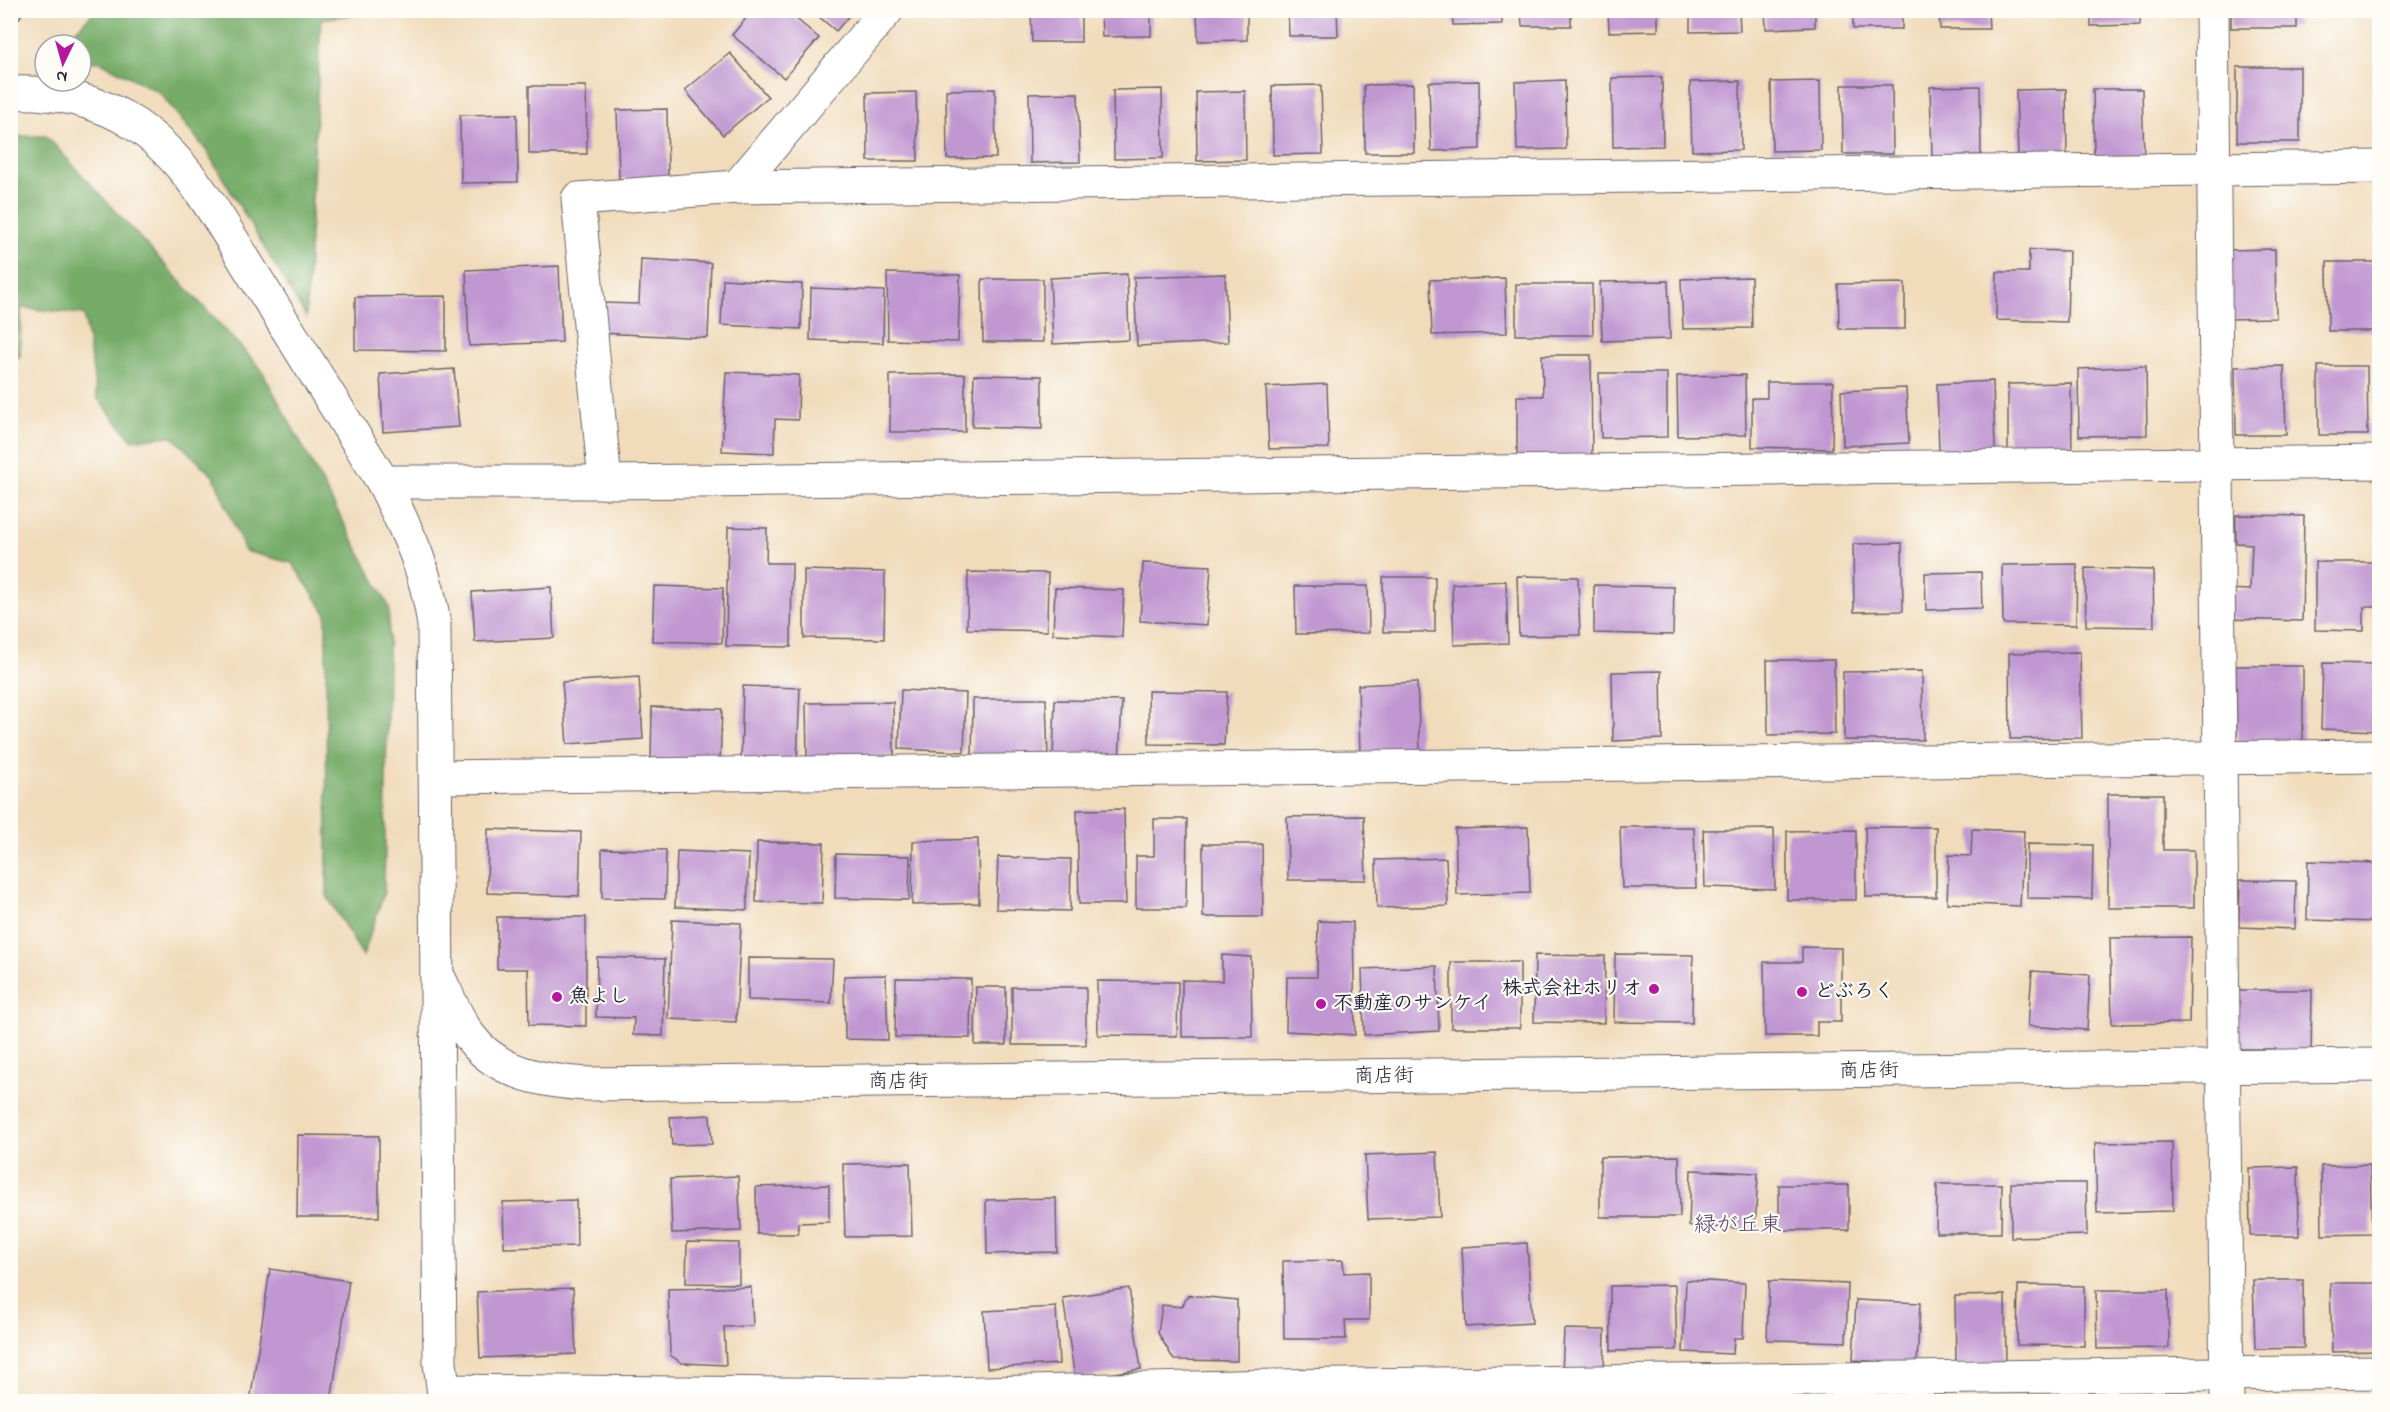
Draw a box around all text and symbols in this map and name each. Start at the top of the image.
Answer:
north arrow [33,33,93,93]
text: N [55,64,68,88]
place label: 株式会社ホリオ [1502,975,1642,1004]
place label: どぶろく [1814,978,1894,1007]
marker: 株式会社ホリオ [1647,982,1661,996]
place label: 魚よし [569,983,629,1012]
marker: どぶろく [1795,985,1809,999]
marker: 魚よし [550,990,564,1004]
place label: 不動産のサンケイ [1333,990,1492,1019]
marker: 不動産のサンケイ [1314,997,1328,1011]
street label: 商店街 [1839,1057,1899,1087]
street label: 商店街 [1354,1062,1414,1092]
street label: 商店街 [868,1068,928,1097]
district label: 緑が丘東 [1694,1210,1782,1242]

